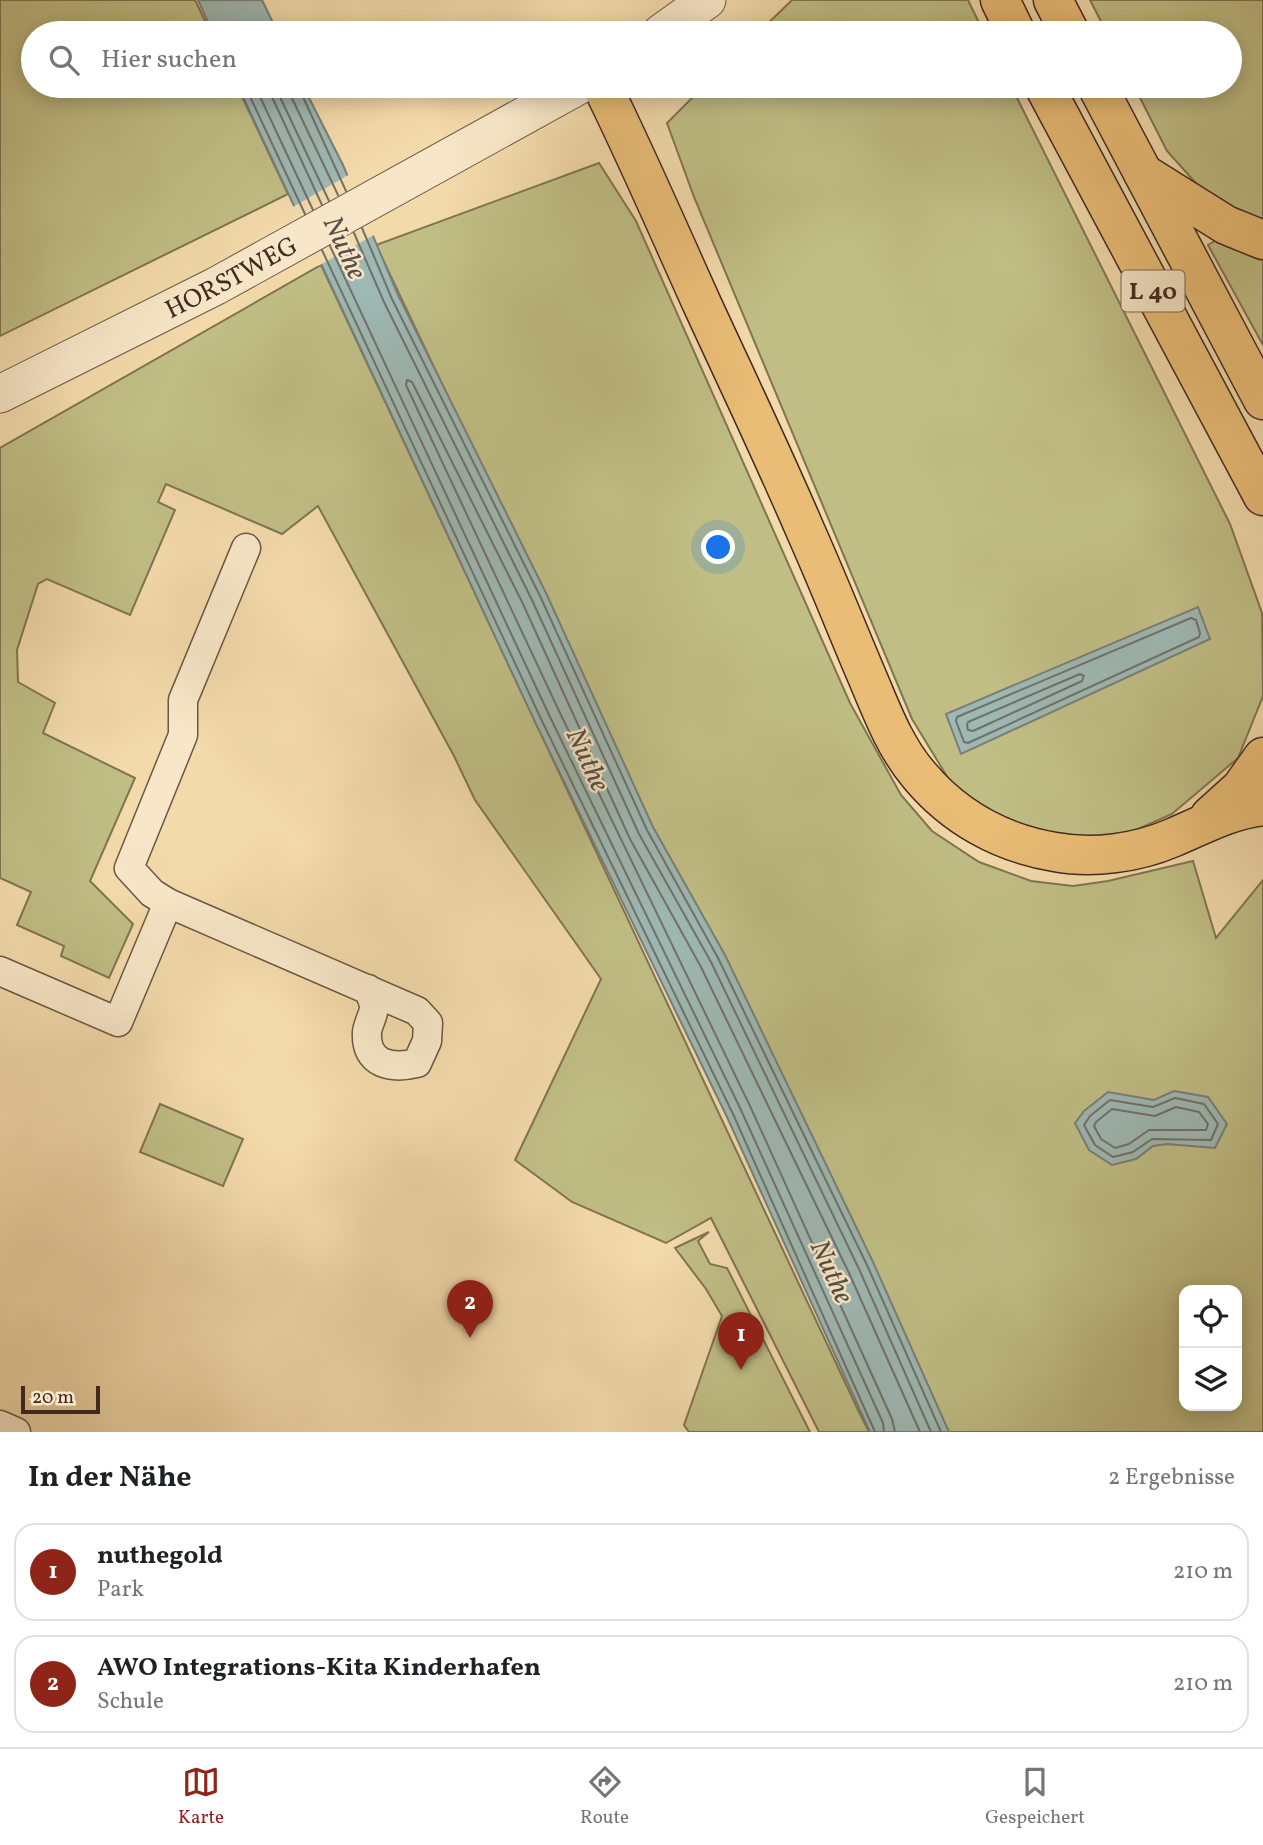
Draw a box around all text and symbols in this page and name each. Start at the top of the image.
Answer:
search box [21,21,1242,98]
icon: search [45,41,83,79]
text: Hier suchen [101,42,237,78]
water label: Nuthe [312,210,375,286]
street label: HORSTWEG [159,228,305,329]
road number: L 40 [1122,270,1184,312]
your location [701,530,735,564]
water label: Nuthe [555,722,618,798]
water label: Nuthe [799,1234,862,1310]
pin: 2 [447,1280,493,1338]
map controls [1179,1285,1242,1411]
button: locate [1179,1285,1242,1348]
pin: 1 [718,1312,764,1370]
button: layers [1179,1348,1242,1411]
scale bar [21,1383,100,1415]
text: 20 m [32,1385,74,1411]
text: In der Nähe [28,1457,192,1499]
text: 2 Ergebnisse [1108,1462,1235,1494]
text: nuthegold [97,1538,223,1574]
text: 1 [48,1556,58,1588]
text: 210 m [1173,1556,1233,1588]
text: Park [97,1574,144,1606]
text: AWO Integrations-Kita Kinderhafen [97,1650,541,1686]
text: 2 [47,1668,59,1700]
text: 210 m [1173,1668,1233,1700]
text: Schule [97,1686,164,1718]
tab: Karte [178,1763,224,1831]
tab: Route [580,1763,629,1831]
tab: Gespeichert [985,1763,1085,1831]

